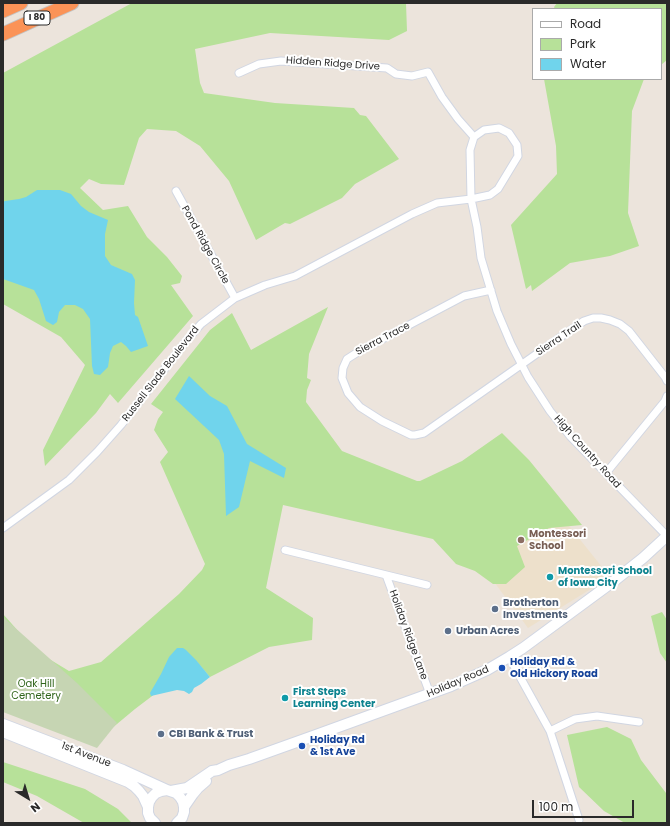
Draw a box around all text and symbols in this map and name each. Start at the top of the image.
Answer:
legend [532,8,662,80]
road number: I 80 [24,11,50,25]
text: Road [570,15,601,32]
text: Park [570,35,596,52]
street label: Hidden Ridge Drive [286,55,380,73]
text: Water [570,55,606,72]
street label: Pond Ridge Circle [179,204,231,286]
street label: Sierra Trail [534,319,584,359]
street label: Sierra Trace [354,320,412,358]
street label: Russell Slade Boulevard [120,324,202,424]
street label: High Country Road [551,413,623,491]
place label: Montessori School [529,528,586,552]
marker: Montessori School [516,535,526,545]
place label: Montessori School of Iowa City [558,565,652,588]
marker: Montessori School of Iowa City [545,572,555,582]
street label: Holiday Ridge Lane [386,588,430,682]
place label: Brotherton Investments [503,597,568,620]
marker: Brotherton Investments [490,604,500,614]
place label: Urban Acres [456,625,519,637]
marker: Urban Acres [443,626,453,636]
place label: Holiday Rd & Old Hickory Road [510,656,598,680]
marker: Holiday Rd & Old Hickory Road [497,663,507,673]
street label: Holiday Road [425,664,491,700]
park label: Oak Hill Cemetery [11,678,61,702]
place label: First Steps Learning Center [293,686,375,710]
marker: First Steps Learning Center [280,693,290,703]
place label: CBI Bank & Trust [169,728,253,740]
marker: CBI Bank & Trust [156,729,166,739]
place label: Holiday Rd & 1st Ave [310,734,365,758]
street label: 1st Avenue [59,740,113,770]
marker: Holiday Rd & 1st Ave [297,741,307,751]
north arrow [8,778,48,818]
scale bar [534,792,636,818]
text: 100 m [539,798,573,815]
text: N [27,799,44,816]

